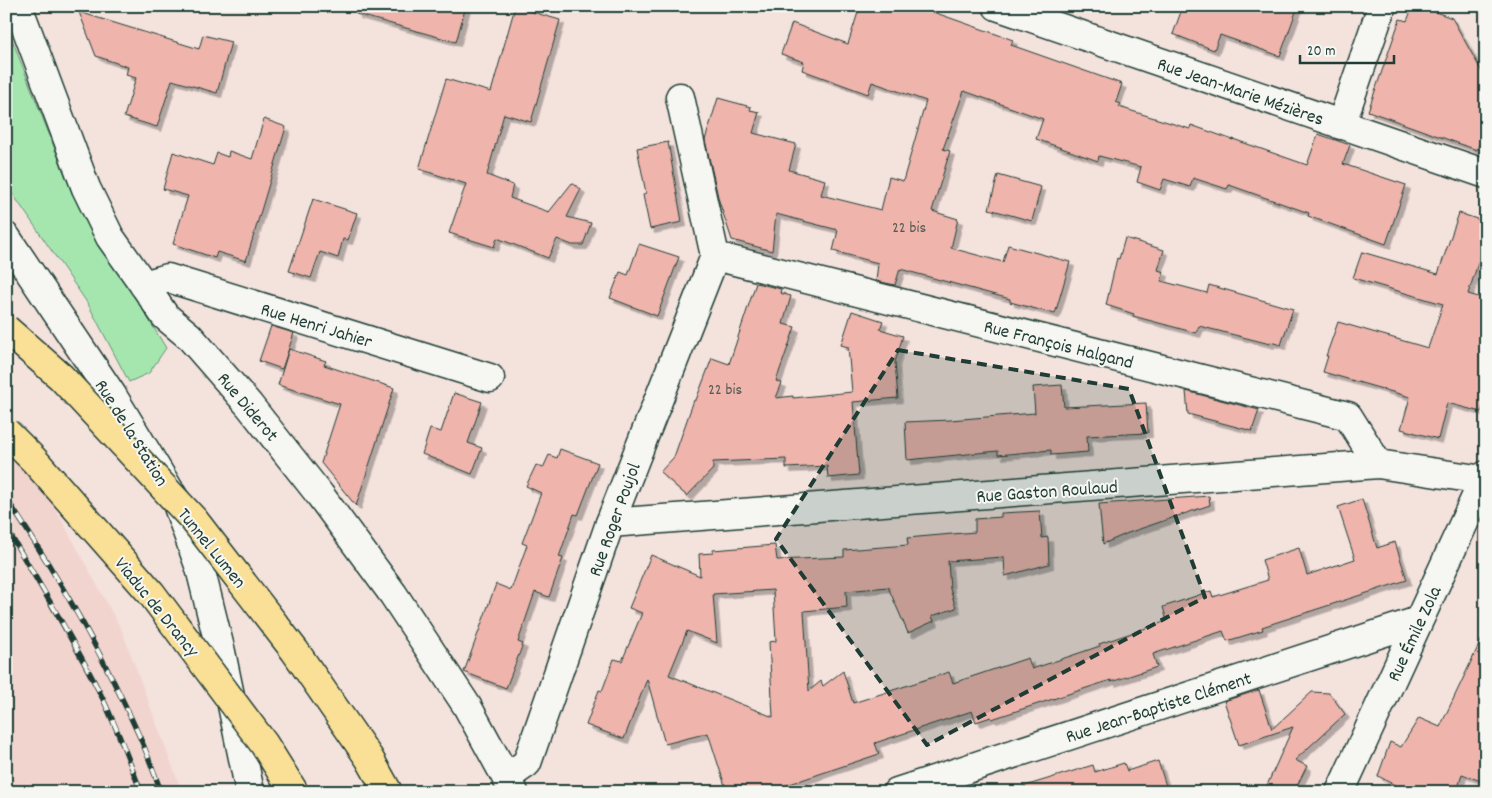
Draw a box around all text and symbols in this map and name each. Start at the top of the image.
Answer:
scale bar [1300,32,1393,64]
text: 20 m [1307,41,1335,63]
street label: Rue Jean-Marie Mézières [1153,52,1327,134]
house number: 22 bis [892,217,926,240]
street label: Rue Henri Jahier [257,298,375,357]
street label: Rue François Halgand [980,315,1136,378]
street label: Rue Diderot [209,368,283,449]
street label: Rue de la Station [86,375,174,493]
house number: 22 bis [708,379,742,402]
street label: Rue Roger Poujol [583,459,650,581]
street label: Rue Gaston Roulaud [976,475,1119,512]
street label: Tunnel Lumen [169,503,251,595]
street label: Viaduc de Drancy [106,552,204,664]
street label: Rue Émile Zola [1382,581,1451,687]
street label: Rue Jean-Baptiste Clément [1063,667,1255,752]

